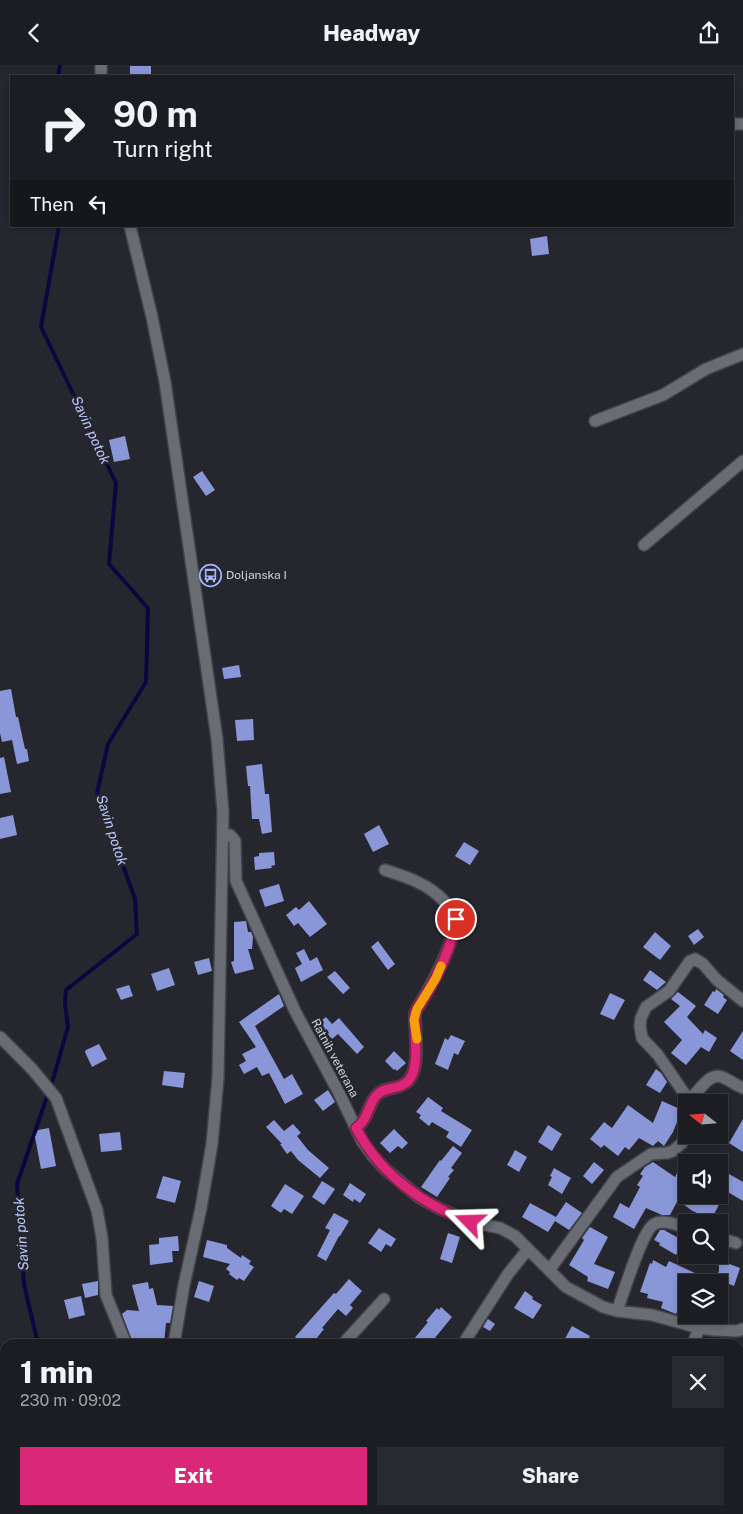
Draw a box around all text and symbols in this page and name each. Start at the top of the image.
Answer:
icon: back [20,19,48,47]
icon: share [695,19,723,47]
text: Headway [323,20,420,46]
text: 90 m [113,94,198,135]
icon: right [30,95,95,160]
text: Turn right [113,136,213,162]
icon: left [84,190,112,218]
text: Then [30,193,74,215]
water label: Savin potok [68,393,114,467]
bus stop icon: Doljanska I [198,563,222,587]
place label: Doljanska I [226,568,287,582]
water label: Savin potok [93,793,131,868]
pin [435,898,477,940]
icon: arrive [442,905,470,933]
street label: Ratnih veterana [308,1016,362,1100]
north arrow [678,1094,728,1144]
map controls [678,1094,728,1324]
button: sound [678,1154,728,1204]
position arrow [443,1195,495,1247]
water label: Savin potok [10,1196,32,1271]
button: search [678,1214,728,1264]
button: layers [678,1274,728,1324]
text: 1 min [20,1354,93,1390]
button: close [672,1356,724,1408]
text: 230 m · 09:02 [20,1391,121,1410]
button: Exit [20,1447,367,1505]
button: Share [377,1447,724,1505]

